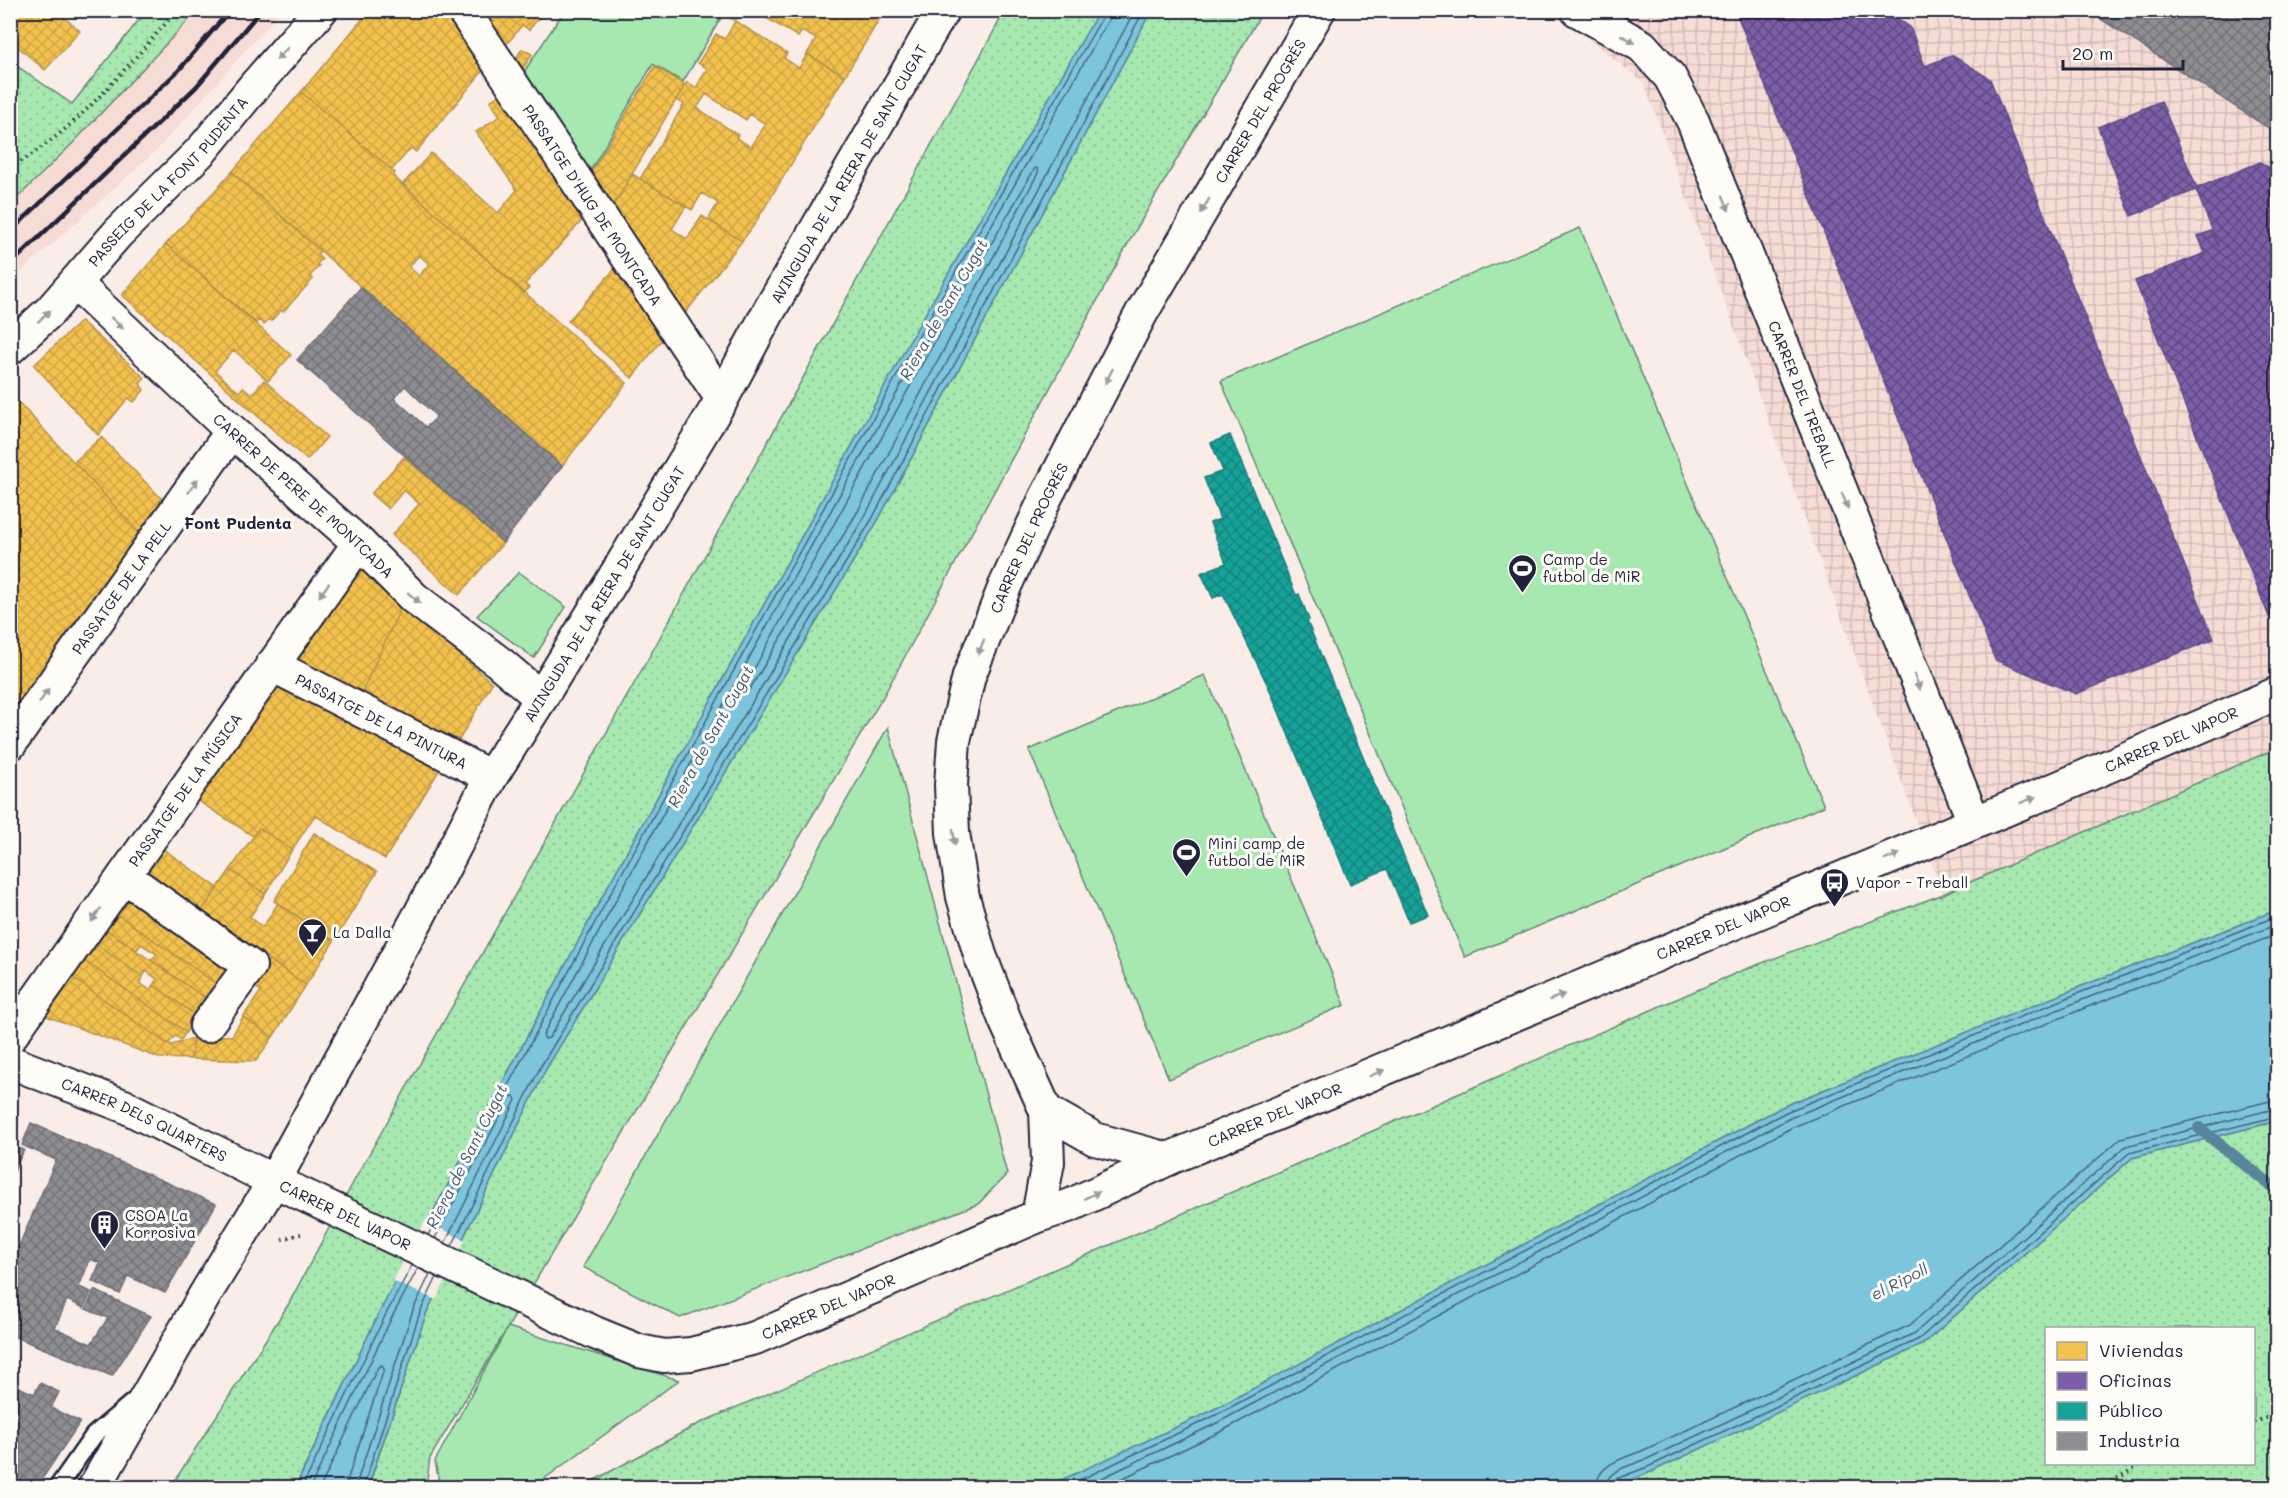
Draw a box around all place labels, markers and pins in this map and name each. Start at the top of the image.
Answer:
place label: Camp de futbol de MiR [1543,549,1640,586]
sports icon: Camp de futbol de MiR [1506,552,1538,594]
place label: Mini camp de futbol de MiR [1208,833,1305,870]
sports icon: Mini camp de futbol de MiR [1171,836,1203,878]
bus stop icon: Vapor - Treball [1819,866,1851,908]
place label: Vapor - Treball [1856,872,1968,892]
bar icon: La Dalla [296,916,328,958]
place label: La Dalla [333,922,392,942]
place label: CSOA La Korrosiva [125,1205,196,1242]
building icon: CSOA La Korrosiva [88,1208,120,1250]

